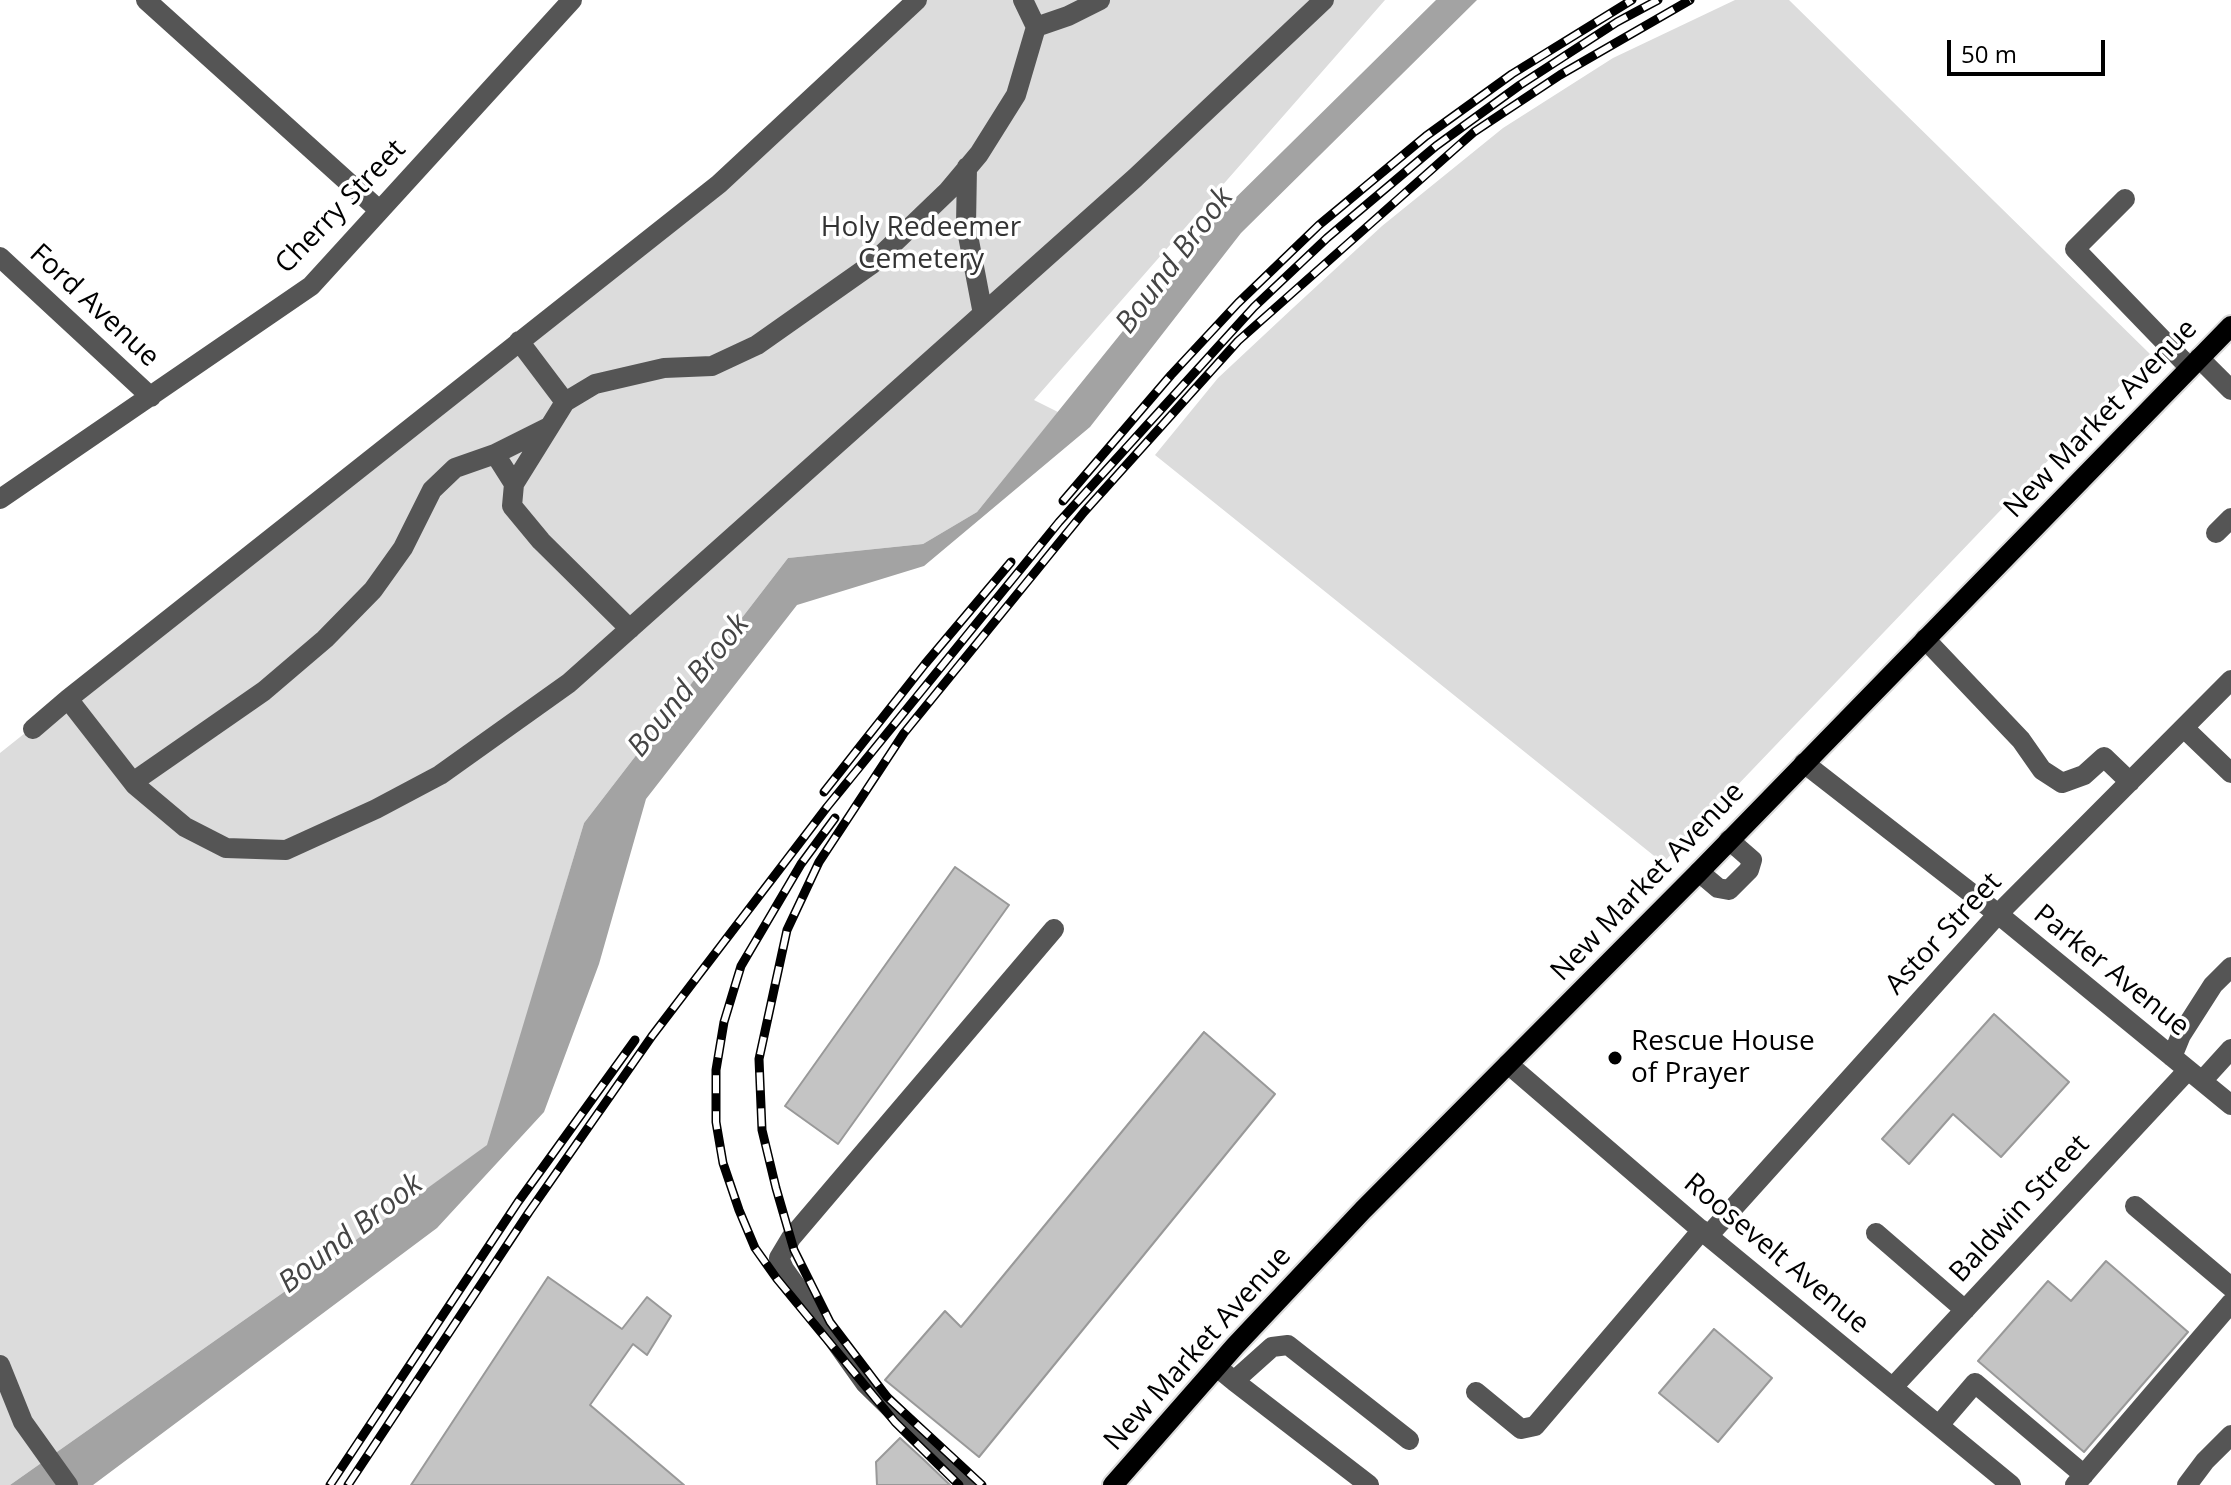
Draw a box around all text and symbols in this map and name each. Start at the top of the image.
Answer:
scale bar [1951,24,2109,74]
text: 50 m [1961,37,2017,70]
street label: Cherry Street [269,133,413,281]
water label: Bound Brook [1109,181,1241,341]
park label: Holy Redeemer Cemetery [821,211,1021,277]
street label: Ford Avenue [22,238,166,374]
street label: New Market Avenue [1998,313,2204,525]
water label: Bound Brook [621,607,757,765]
street label: New Market Avenue [1545,776,1751,988]
street label: Astor Street [1879,866,2009,1002]
street label: Parker Avenue [2026,898,2196,1044]
place label: Rescue House of Prayer [1631,1025,1815,1091]
marker: Rescue House of Prayer [1606,1049,1624,1067]
street label: Baldwin Street [1943,1128,2097,1290]
water label: Bound Brook [272,1167,430,1301]
street label: Roosevelt Avenue [1677,1167,1875,1341]
street label: New Market Avenue [1097,1240,1299,1458]

